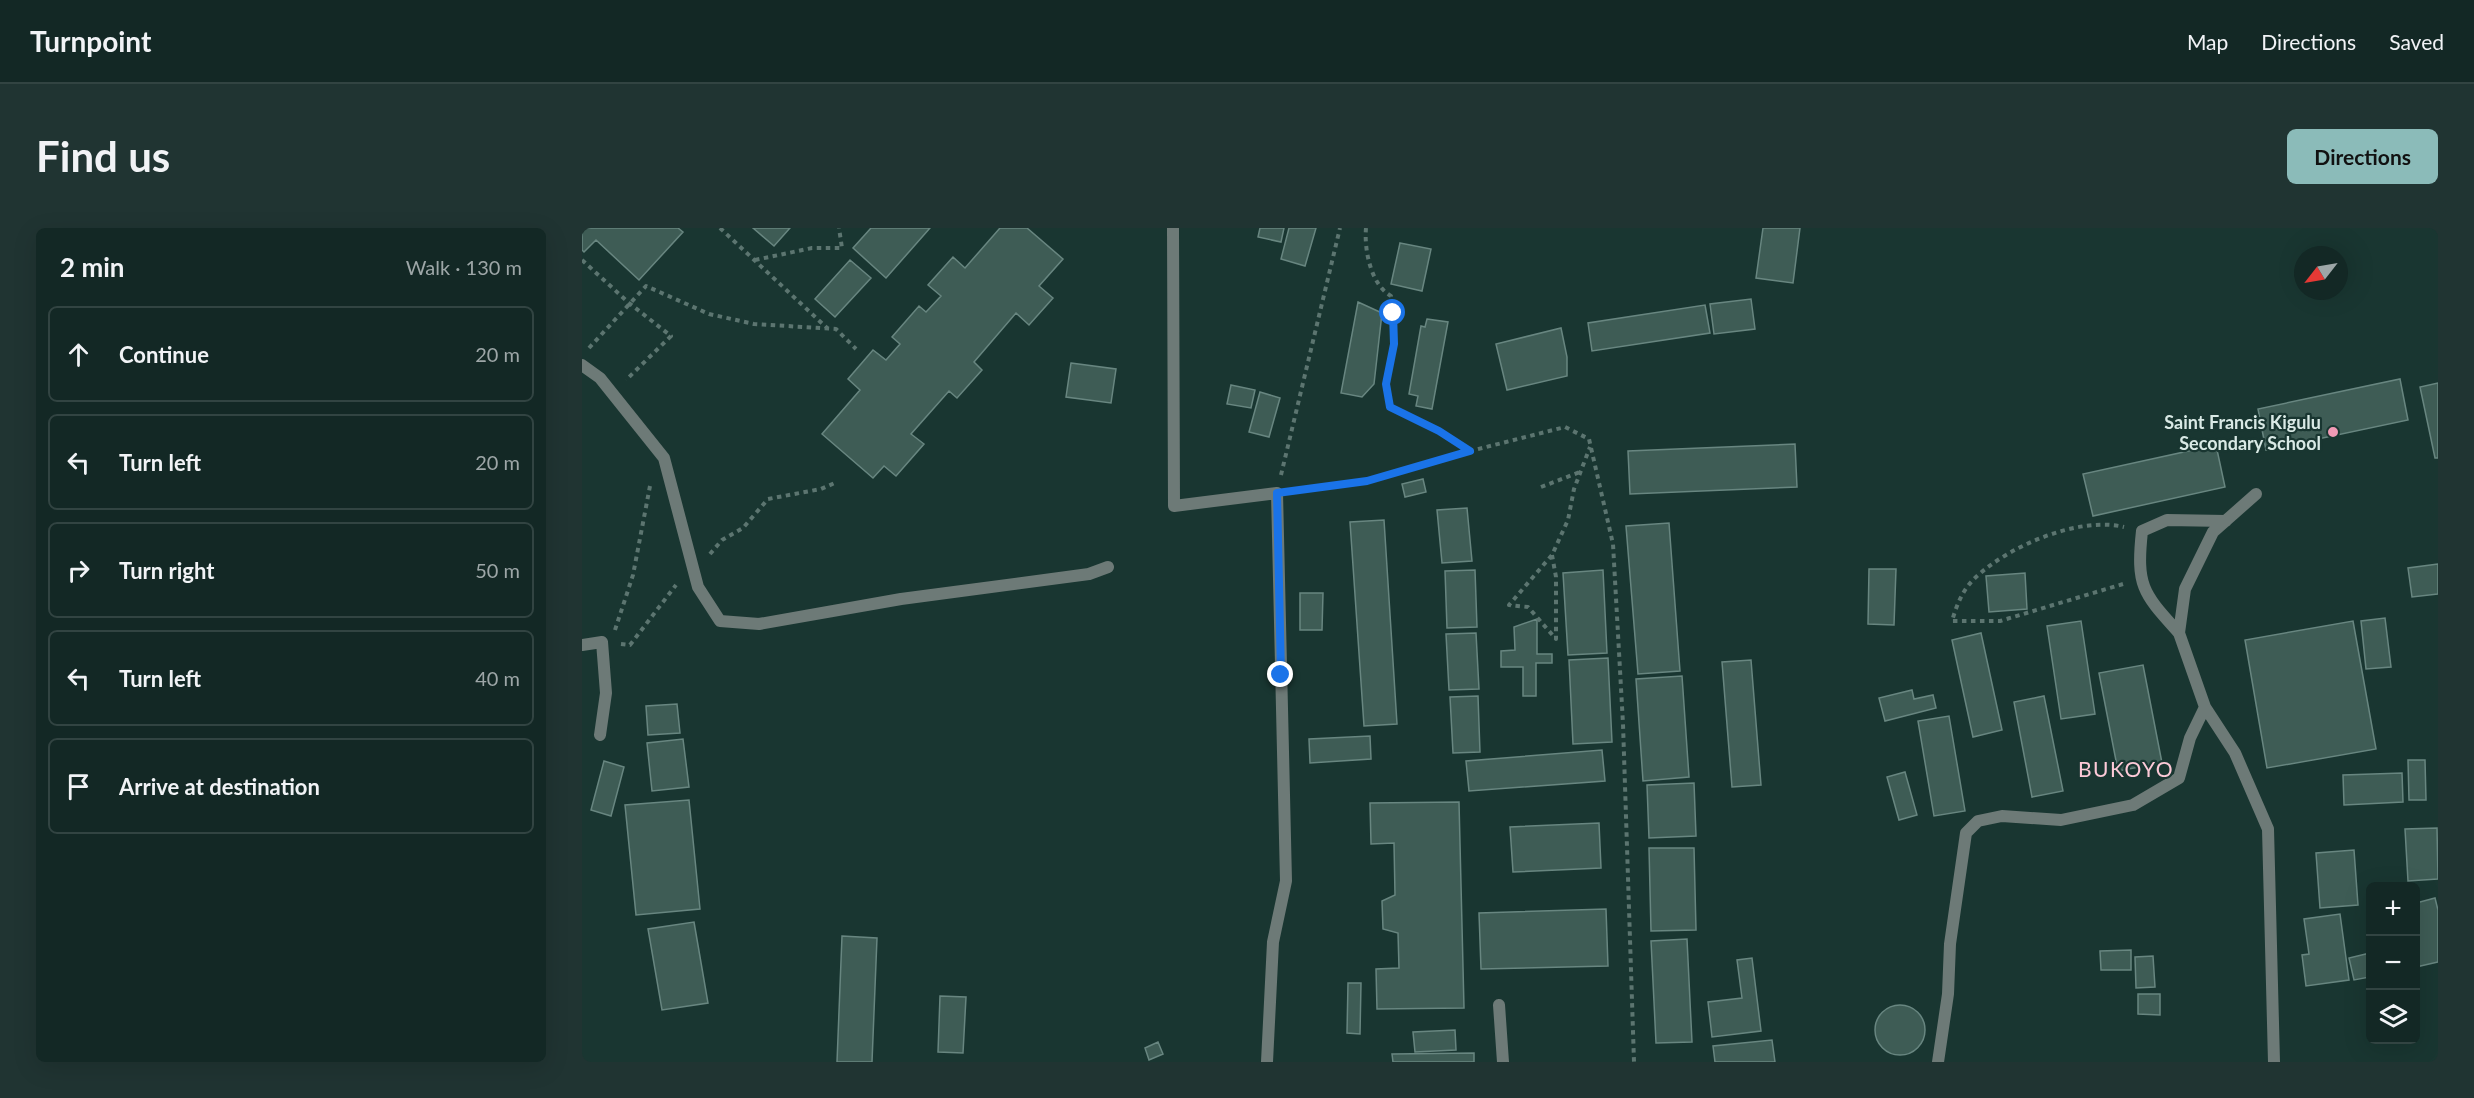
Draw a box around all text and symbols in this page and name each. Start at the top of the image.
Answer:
text: Turnpoint [30,24,151,58]
text: Map [2187,29,2228,54]
text: Directions [2261,29,2356,54]
text: Saved [2389,29,2444,54]
button: Directions [2287,129,2438,184]
text: Find us [36,131,170,181]
north arrow [2294,246,2348,300]
text: 2 min [60,251,124,283]
text: Walk · 130 m [406,255,522,279]
route start [1379,299,1405,325]
icon: ahead [62,338,95,371]
text: Continue [119,341,209,368]
text: 20 m [475,342,520,366]
place label: Saint Francis Kigulu Secondary School [2164,411,2321,454]
marker: Saint Francis Kigulu Secondary School [2326,425,2340,439]
icon: left [62,446,95,479]
text: Turn left [119,449,201,476]
text: 20 m [475,450,520,474]
icon: right [62,554,95,587]
text: Turn right [119,557,214,584]
text: 50 m [475,558,520,582]
route end [1267,661,1293,687]
icon: left [62,662,95,695]
text: Turn left [119,665,201,692]
text: 40 m [475,666,520,690]
district label: BUKOYO [2078,756,2174,781]
icon: arrive [62,770,95,803]
text: Arrive at destination [119,773,320,800]
map controls [2366,882,2420,1044]
button: + [2366,882,2420,936]
button: − [2366,936,2420,990]
button: layers [2366,990,2420,1044]

